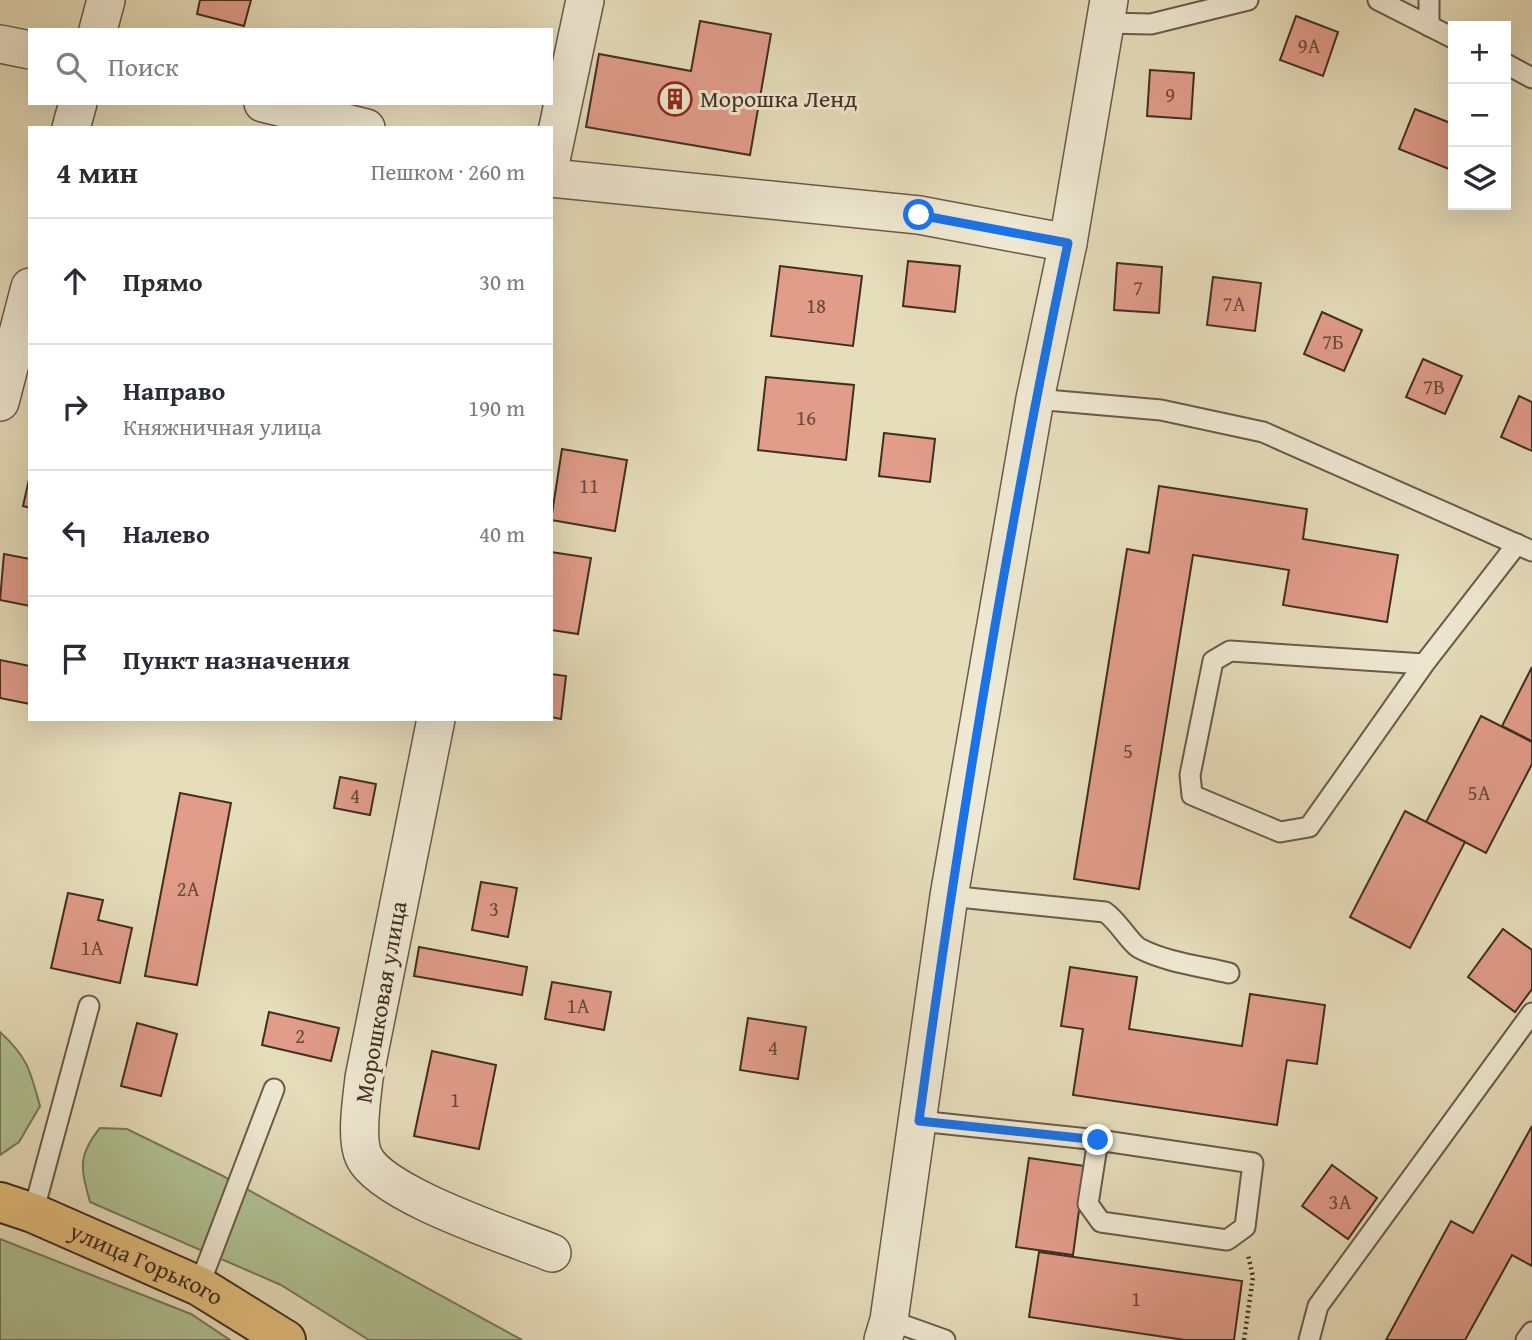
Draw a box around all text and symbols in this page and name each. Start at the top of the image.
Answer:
map controls [1448,21,1511,210]
button: + [1448,21,1511,84]
search box [28,28,553,105]
house number: 9А [1298,30,1321,61]
text: Поиск [108,47,179,86]
icon: search [52,48,90,86]
house number: 9 [1165,79,1175,110]
building icon: Морошка Ленд [656,80,694,118]
place label: Морошка Ленд [700,81,857,116]
button: − [1448,84,1511,147]
button: layers [1448,147,1511,210]
text: 4 мин [56,150,138,194]
text: Пешком · 260 m [371,155,525,188]
route start [903,199,934,230]
icon: ahead [56,262,94,300]
text: Прямо [123,262,203,301]
text: 30 m [479,265,525,298]
house number: 7 [1133,272,1143,303]
house number: 7А [1223,288,1246,319]
house number: 18 [806,290,826,321]
house number: 7Б [1322,326,1344,357]
text: Направо [123,371,225,410]
house number: 7В [1423,371,1445,402]
icon: right [56,388,94,426]
text: 190 m [468,391,525,424]
house number: 16 [796,402,816,433]
text: Княжничная улица [123,410,321,443]
house number: 11 [579,470,599,501]
icon: left [56,514,94,552]
text: Налево [123,514,210,553]
text: 40 m [479,517,525,550]
icon: arrive [56,640,94,678]
text: Пункт назначения [123,640,350,679]
house number: 5 [1123,735,1133,766]
house number: 5А [1468,777,1491,808]
house number: 4 [350,780,360,811]
house number: 2А [177,873,200,904]
house number: 3 [489,893,499,924]
street label: Морошковая улица [346,898,416,1106]
house number: 1А [81,932,104,963]
house number: 1А [567,990,590,1021]
house number: 2 [295,1020,305,1051]
house number: 4 [768,1032,778,1063]
house number: 1 [450,1084,460,1115]
route end [1082,1124,1113,1155]
house number: 3А [1329,1186,1352,1217]
street label: улица Горького [63,1213,230,1314]
house number: 1 [1131,1283,1141,1314]

